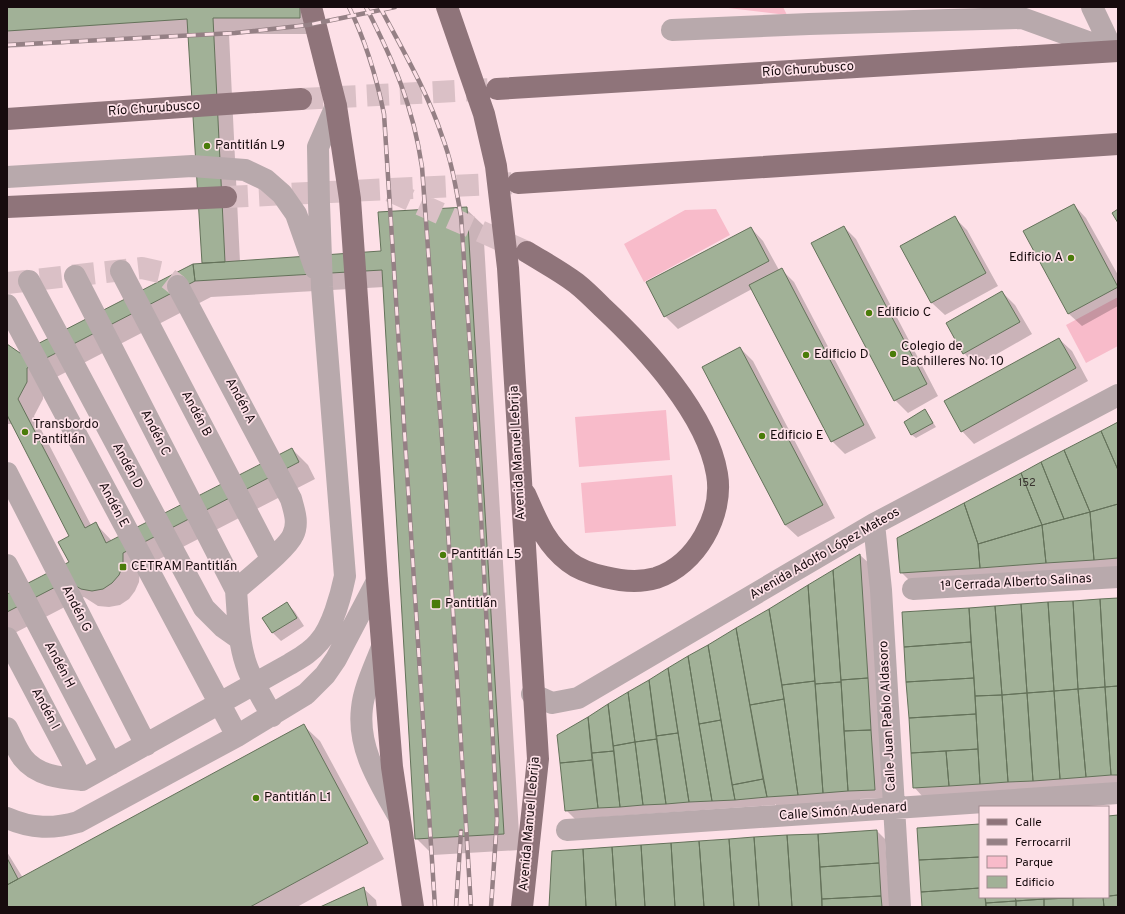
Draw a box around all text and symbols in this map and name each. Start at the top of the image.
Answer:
street label: Río Churubusco [762,59,854,81]
street label: Río Churubusco [108,98,200,120]
place label: Pantitlán L9 [215,138,285,154]
marker: Pantitlán L9 [202,141,212,151]
place label: Edificio A [1009,250,1063,266]
marker: Edificio A [1066,253,1076,263]
place label: Edificio C [877,305,931,321]
marker: Edificio C [864,308,874,318]
place label: Colegio de Bachilleres No. 10 [901,339,1004,370]
place label: Edificio D [814,347,869,363]
marker: Colegio de Bachilleres No. 10 [888,349,898,359]
marker: Edificio D [801,350,811,360]
street label: Andén A [221,375,259,427]
street label: Avenida Manuel Lebrija [506,385,530,521]
street label: Andén B [177,388,215,440]
street label: Andén C [137,407,173,459]
place label: Transbordo Pantitlán [33,417,99,448]
marker: Transbordo Pantitlán [20,427,30,437]
place label: Edificio E [770,428,823,444]
marker: Edificio E [757,431,767,441]
street label: Andén D [108,440,146,492]
house number: 152 [1018,476,1036,490]
street label: Andén E [94,480,132,530]
street label: Avenida Adolfo López Mateos [747,504,903,604]
place label: Pantitlán L5 [451,547,522,563]
marker: Pantitlán L5 [438,550,448,560]
place label: CETRAM Pantitlán [131,559,237,575]
marker: CETRAM Pantitlán [118,562,128,572]
street label: 1ª Cerrada Alberto Salinas [940,571,1092,595]
street label: Andén G [58,583,94,635]
place label: Pantitlán [445,596,497,612]
marker: Pantitlán [430,598,442,610]
street label: Andén H [40,639,78,691]
street label: Calle Juan Pablo Aldasoro [876,640,900,792]
street label: Andén I [27,686,63,732]
street label: Avenida Manuel Lebrija [516,756,544,892]
place label: Pantitlán L1 [264,790,331,806]
marker: Pantitlán L1 [251,793,261,803]
street label: Calle Simón Audenard [778,800,908,824]
legend [979,806,1109,898]
text: Calle [1015,815,1042,831]
text: Ferrocarril [1015,835,1071,851]
text: Parque [1015,855,1053,871]
text: Edificio [1015,875,1055,891]

